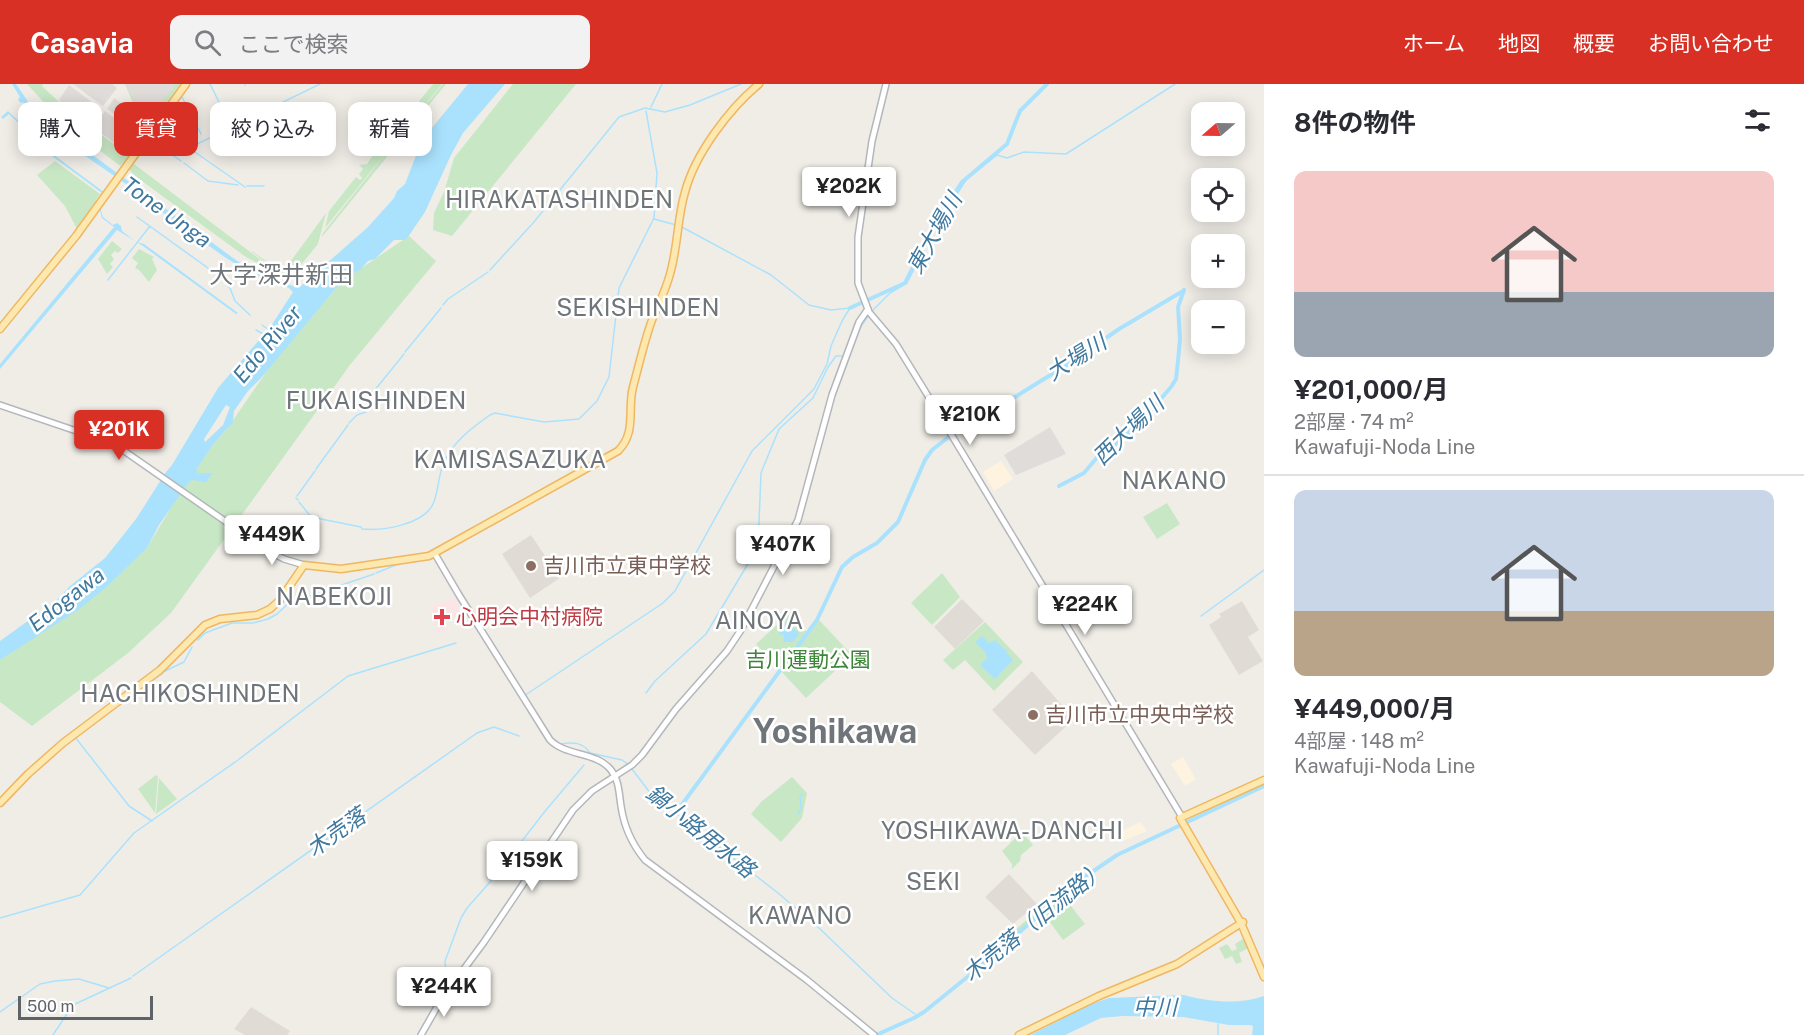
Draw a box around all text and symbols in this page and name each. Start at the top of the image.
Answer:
search box [170,15,590,69]
text: Casavia [30,26,134,59]
icon: search [191,26,224,59]
text: ここで検索 [239,31,349,57]
text: ホーム [1403,31,1465,56]
text: 地図 [1498,31,1540,56]
text: 概要 [1573,31,1615,56]
text: お問い合わせ [1648,31,1774,56]
chip: 購入 [18,102,102,156]
chip: 賃貸 [114,102,198,156]
chip: 絞り込み [210,102,336,156]
chip: 新着 [348,102,432,156]
north arrow [1191,102,1245,156]
map controls [1191,102,1245,354]
icon: filters [1741,104,1774,137]
text: 8件の物件 [1294,107,1415,138]
pin: ¥202K [807,167,891,218]
button: locate [1191,168,1245,222]
water label: Tone Unga [117,171,217,253]
text: ¥202K [816,174,882,198]
district label: HIRAKATASHINDEN [445,185,673,213]
water label: 東大場川 [901,186,968,278]
icon: home [1480,210,1588,318]
button: + [1191,234,1245,288]
district label: 大字深井新田 [209,260,353,288]
district label: SEKISHINDEN [556,293,720,321]
water label: Edo River [227,299,307,388]
button: − [1191,300,1245,354]
water label: 大場川 [1041,327,1113,386]
text: ¥201,000/月 [1294,374,1449,405]
district label: FUKAISHINDEN [286,386,466,414]
water label: 西大場川 [1087,389,1170,470]
pin: ¥210K [928,395,1012,446]
text: ¥210K [939,402,1001,426]
pin: ¥201K [77,410,161,461]
text: 2部屋 · 74 m² [1294,410,1414,434]
text: ¥201K [88,417,150,441]
text: Kawafuji-Noda Line [1294,435,1475,459]
district label: KAMISASAZUKA [414,445,606,473]
district label: NAKANO [1122,466,1226,494]
pin: ¥449K [230,515,314,566]
text: ¥449K [239,522,305,546]
pin: ¥407K [741,525,825,576]
icon: home [1480,529,1588,637]
text: ¥407K [750,532,816,556]
place label: 吉川市立東中学校 [543,553,711,578]
marker: 吉川市立東中学校 [524,559,538,573]
water label: Edogawa [23,561,109,637]
district label: NABEKOJI [276,582,392,610]
pin: ¥224K [1043,585,1127,636]
text: ¥224K [1052,592,1118,616]
place label: 心明会中村病院 [456,604,603,629]
district label: AINOYA [715,606,803,634]
marker: 心明会中村病院 [433,608,451,626]
park label: 吉川運動公園 [745,647,871,672]
district label: HACHIKOSHINDEN [80,679,300,707]
text: ¥449,000/月 [1294,693,1456,724]
place label: 吉川市立中央中学校 [1045,702,1234,727]
marker: 吉川市立中央中学校 [1026,708,1040,722]
district label: Yoshikawa [753,712,917,750]
text: 4部屋 · 148 m² [1294,729,1424,753]
text: Kawafuji-Noda Line [1294,754,1475,778]
water label: 鍋小路用水路 [642,779,762,884]
water label: 木売落 [302,801,373,862]
district label: YOSHIKAWA-DANCHI [881,816,1123,844]
pin: ¥159K [490,841,574,892]
text: ¥159K [501,848,563,872]
water label: 木売落（旧流路） [957,856,1111,986]
district label: SEKI [906,867,960,895]
district label: KAWANO [748,901,852,929]
pin: ¥244K [402,967,486,1018]
text: ¥244K [411,974,477,998]
scale bar [18,993,153,1020]
water label: 中川 [1133,994,1179,1020]
text: 500 m [27,997,74,1016]

